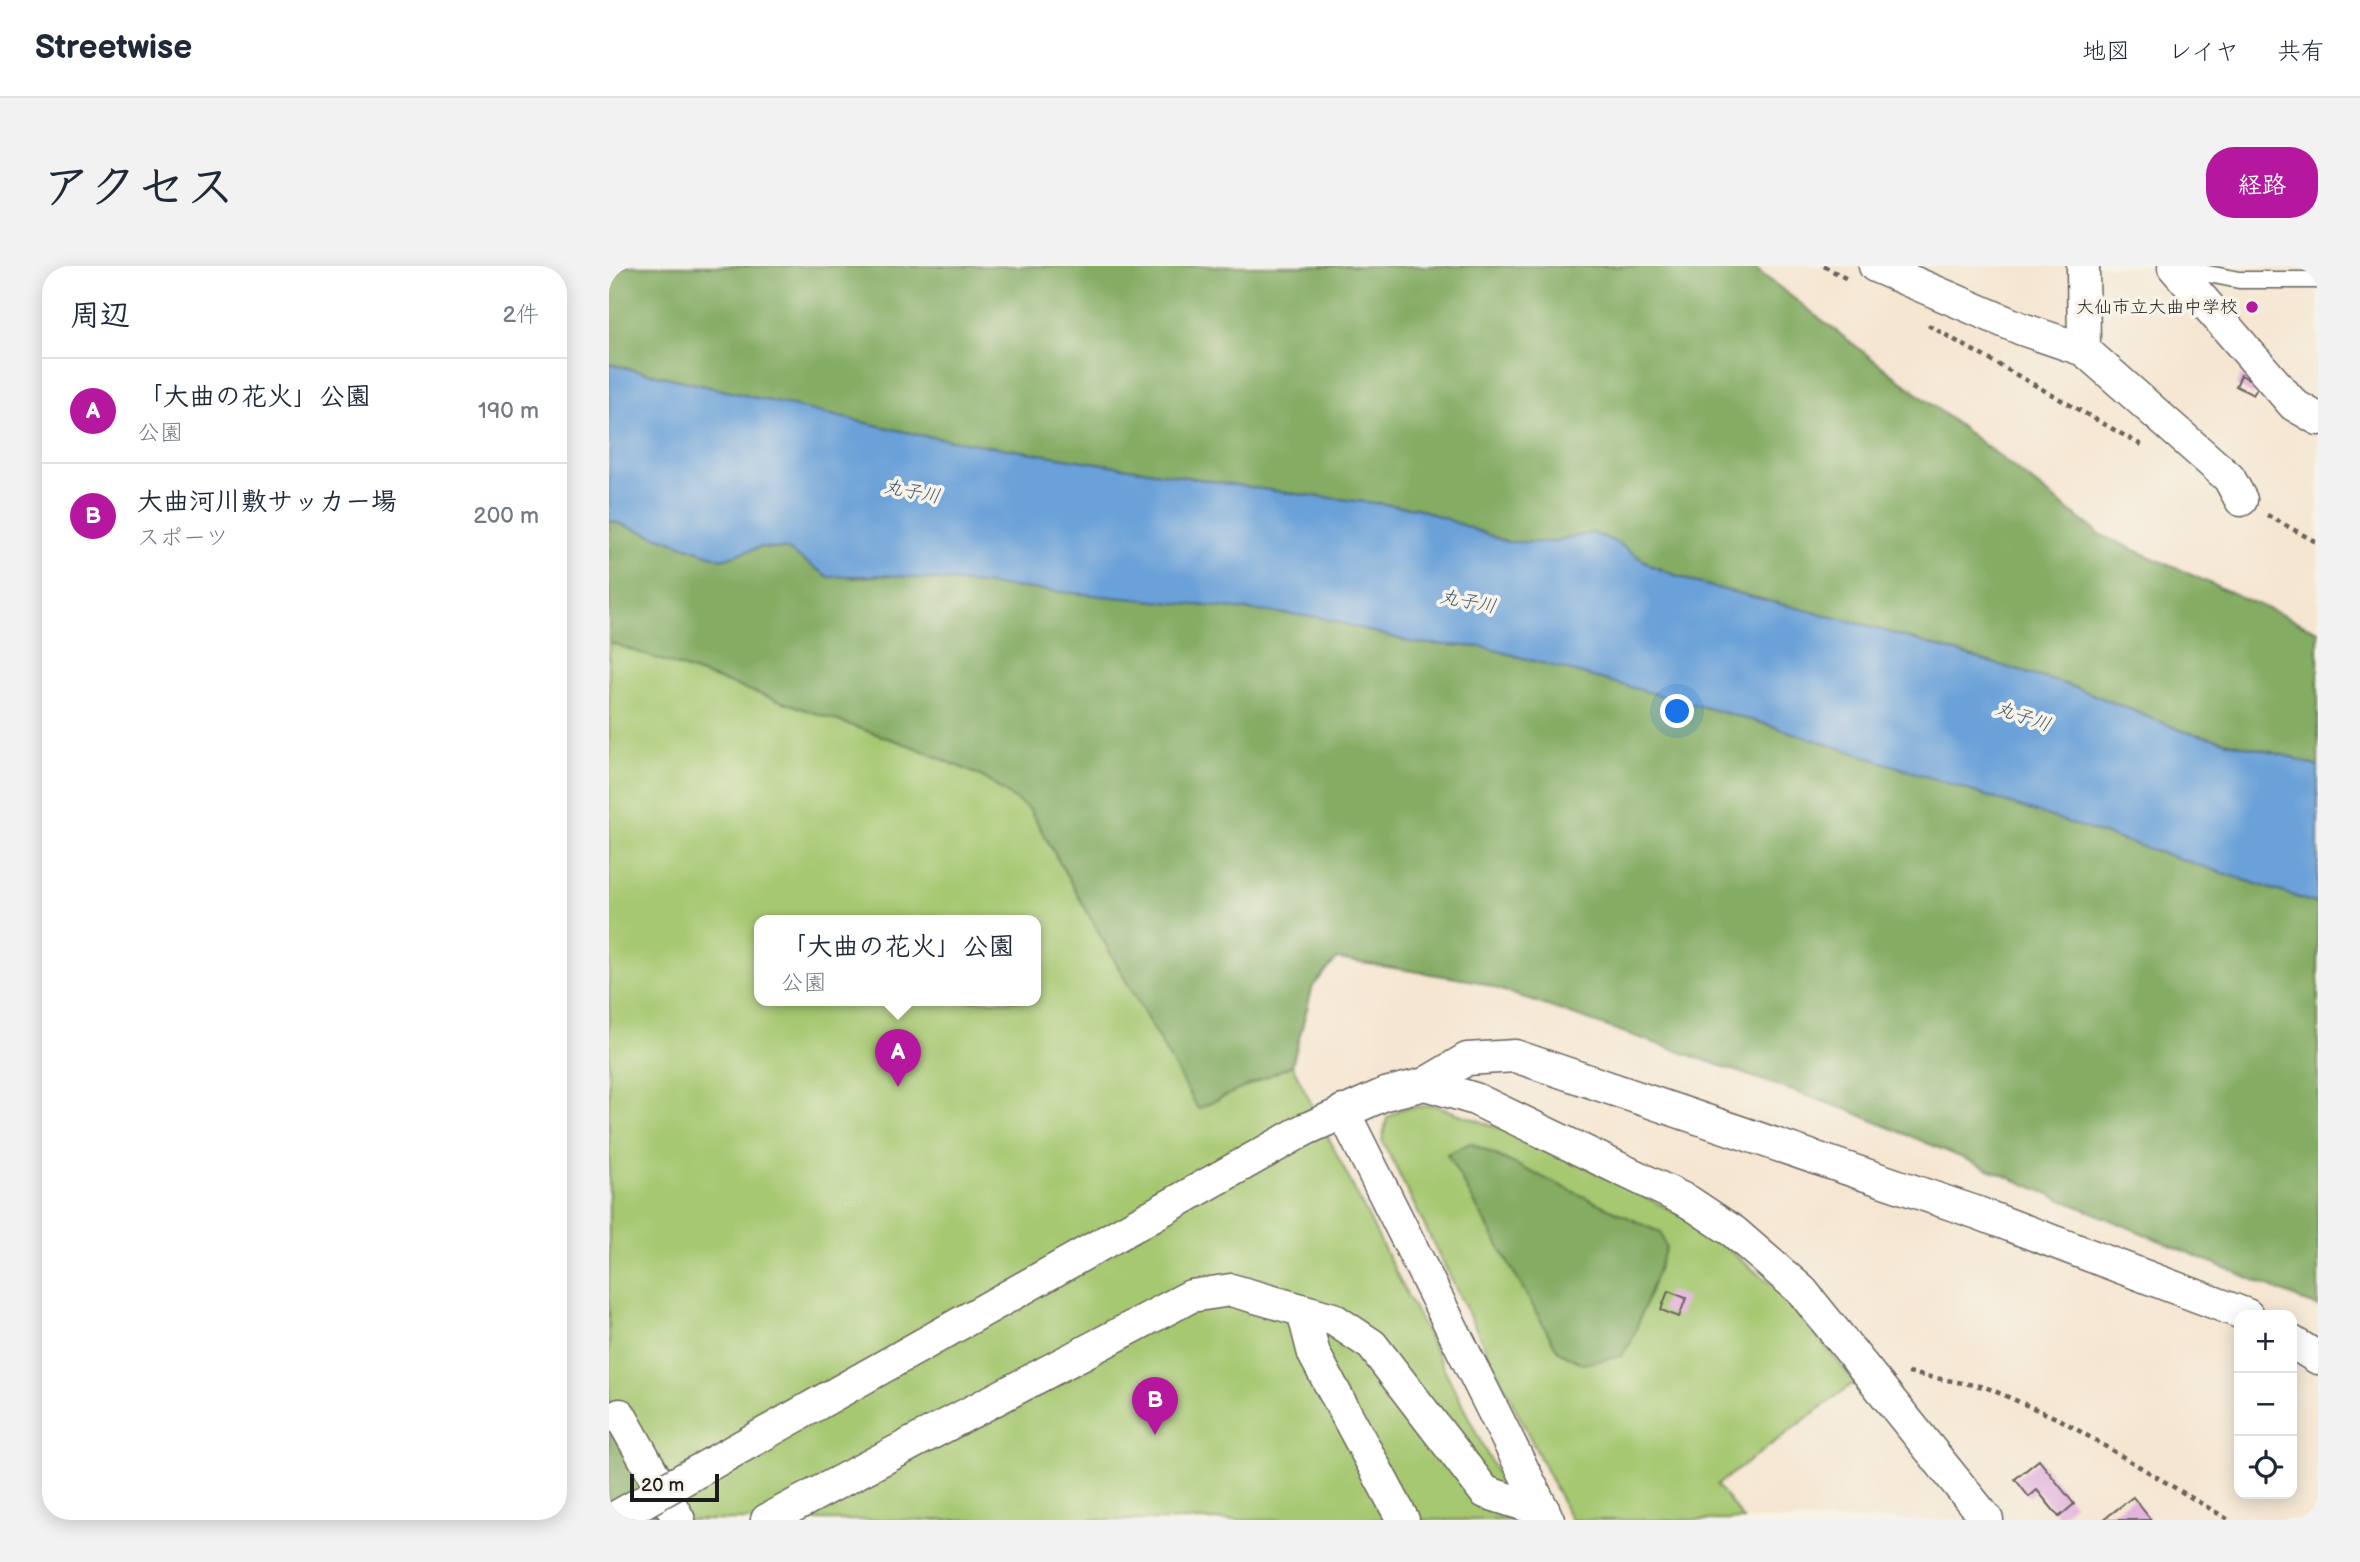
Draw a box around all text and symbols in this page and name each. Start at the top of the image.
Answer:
text: Streetwise [35,28,192,68]
text: 地図 [2082,37,2130,66]
text: レイヤ [2168,37,2239,66]
text: 共有 [2277,37,2325,66]
button: 経路 [2206,147,2318,218]
text: アクセス [42,159,235,218]
place label: 大仙市立大曲中学校 [2076,297,2238,318]
text: 周辺 [70,298,130,334]
marker: 大仙市立大曲中学校 [2244,299,2260,315]
text: 2件 [502,301,539,329]
text: 「大曲の花火」公園 [137,382,371,413]
text: A [86,397,100,425]
text: 190 m [478,397,539,425]
text: 公園 [137,419,183,447]
water label: 丸子川 [882,475,942,509]
text: 大曲河川敷サッカー場 [137,487,397,518]
text: B [85,502,101,530]
text: 200 m [473,502,539,530]
text: スポーツ [137,524,229,552]
water label: 丸子川 [1438,585,1498,619]
your location [1660,694,1694,728]
water label: 丸子川 [1992,697,2054,737]
popup [754,915,1041,1006]
text: 「大曲の花火」公園 [780,932,1015,963]
text: 公園 [780,969,826,997]
pin: A [875,1029,921,1087]
map controls [2234,1310,2297,1499]
button: + [2234,1310,2297,1373]
button: − [2234,1373,2297,1436]
pin: B [1132,1377,1178,1435]
button: locate [2234,1436,2297,1499]
scale bar [630,1471,719,1503]
text: 20 m [641,1474,684,1497]

